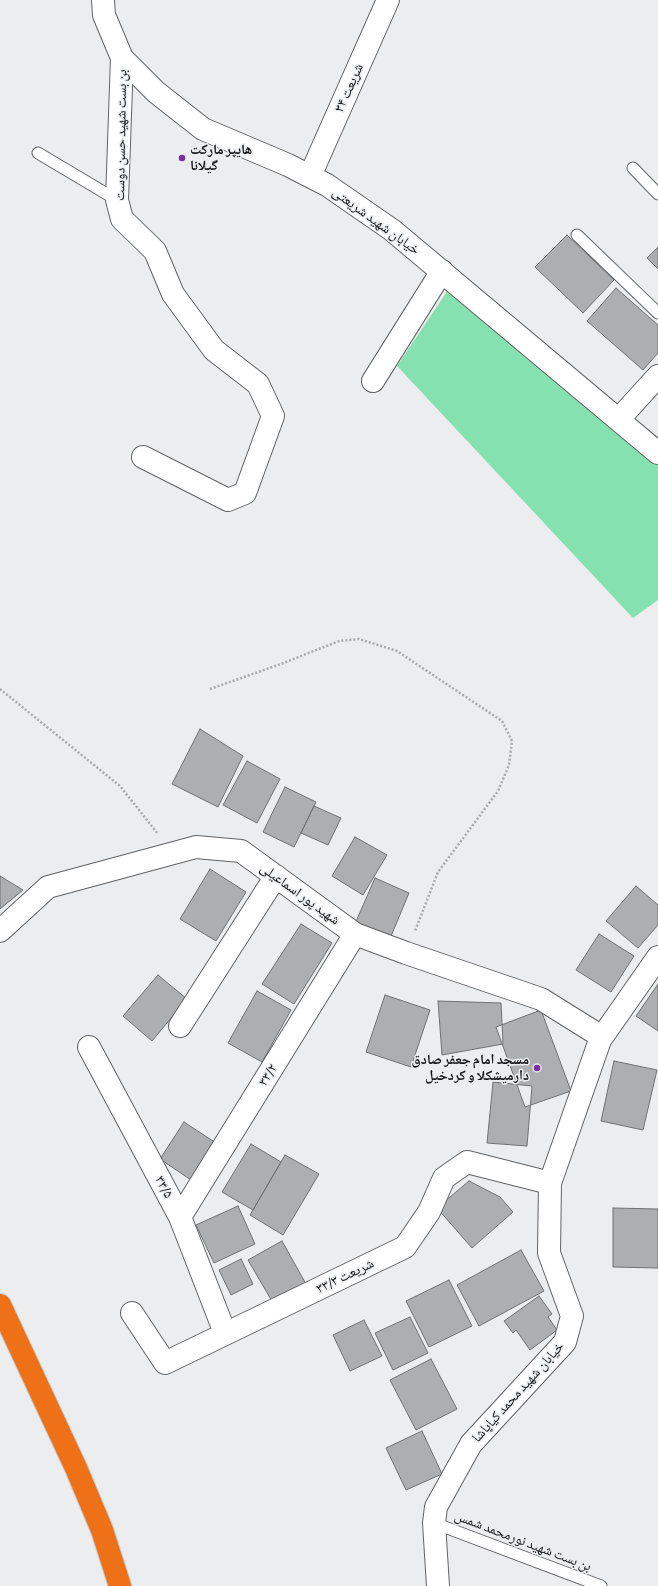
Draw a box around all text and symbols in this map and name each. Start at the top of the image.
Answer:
street label: شریعت ۳۴ [331,61,367,115]
street label: بن بست شهید حسن دوست [111,69,131,201]
place label: هایپر مارکت گیلانا [190,142,252,174]
marker: هایپر مارکت گیلانا [177,153,187,163]
street label: خیابان شهید شریعتی [329,184,423,258]
street label: شهید پور اسماعیلی [257,859,343,929]
place label: مسجد امام جعفر صادق دارمیشکلا و کردخیل [412,1052,529,1084]
street label: ۳۳/۲ [255,1061,281,1089]
marker: مسجد امام جعفر صادق دارمیشکلا و کردخیل [532,1063,542,1073]
street label: ۳۳/۵ [151,1173,177,1201]
street label: شریعت ۳۳/۳ [313,1255,377,1297]
street label: خیابان شهید محمد کیاپاشا [468,1338,568,1446]
street label: بن بست شهید نورمحمد شمس [452,1507,594,1575]

